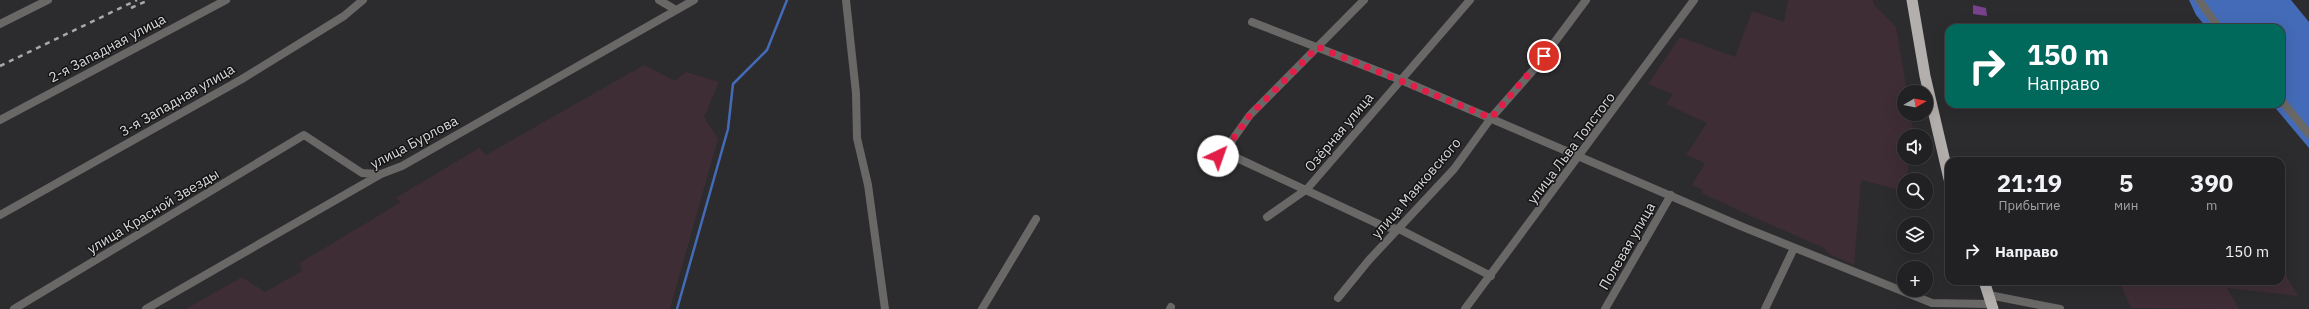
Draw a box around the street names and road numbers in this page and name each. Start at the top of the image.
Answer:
street label: 2-я Западная улица [45,9,169,86]
street label: 3-я Западная улица [116,59,238,140]
street label: Озёрная улица [1301,88,1378,175]
street label: улица Льва Толстого [1523,88,1619,207]
street label: улица Бурлова [367,111,461,173]
street label: улица Маяковского [1367,134,1465,242]
street label: улица Красной Звезды [84,164,222,258]
street label: Полевая улица [1595,199,1660,293]

